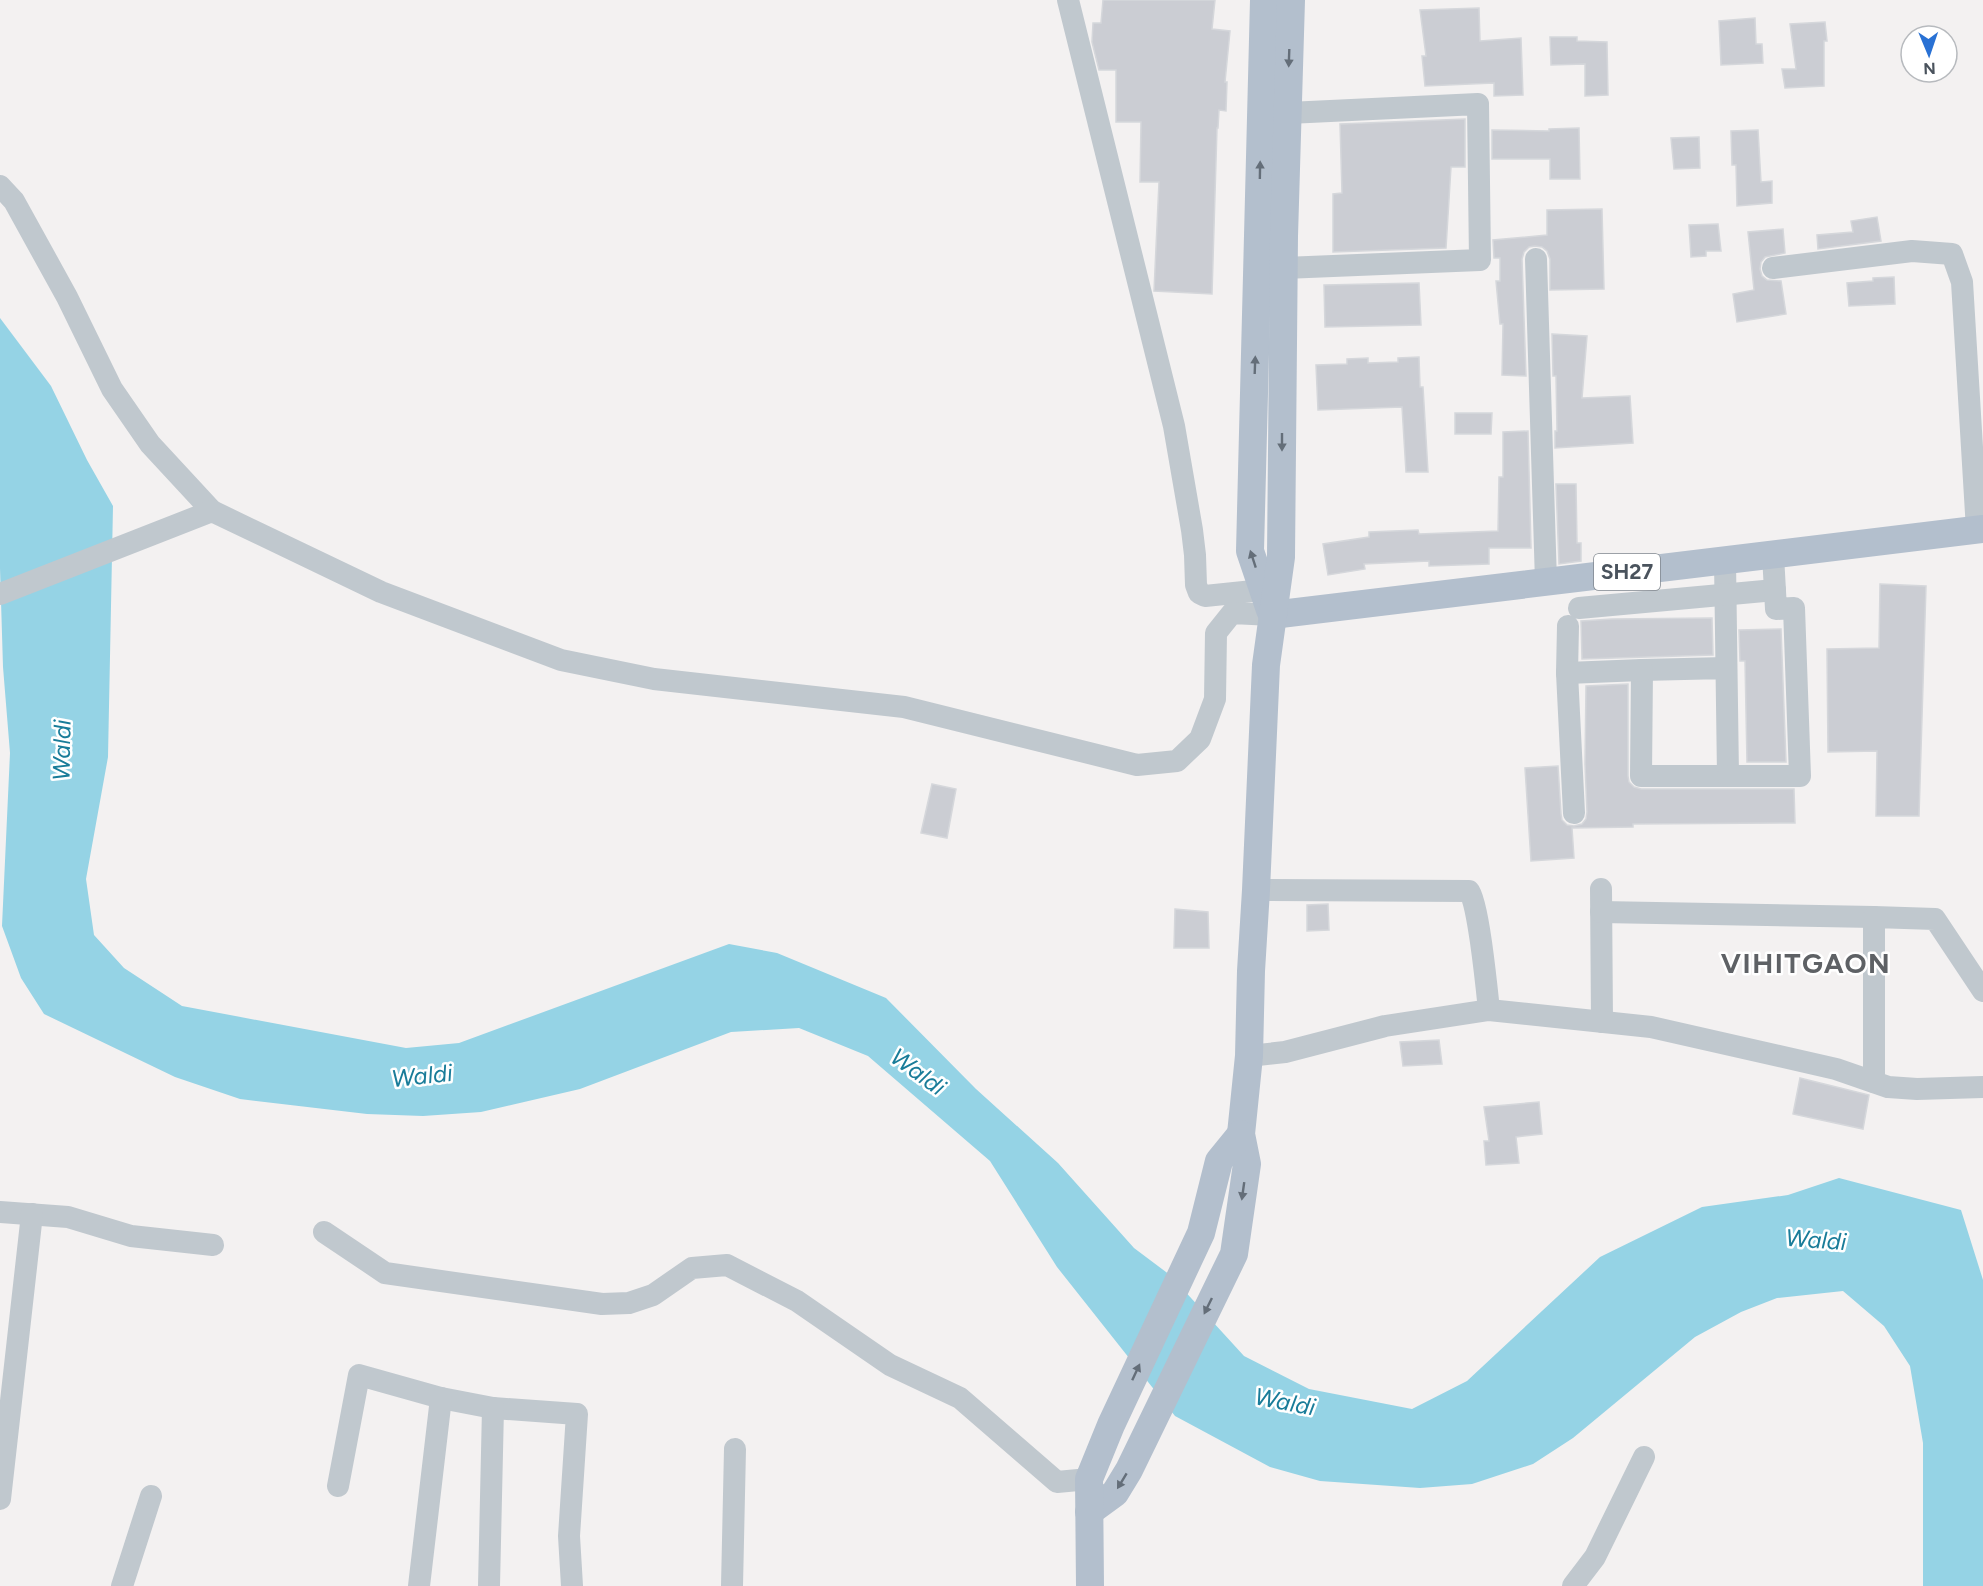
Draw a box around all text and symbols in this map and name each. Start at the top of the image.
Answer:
north arrow [1899,24,1959,84]
one-way arrow [1285,49,1294,68]
text: N [1923,59,1936,78]
one-way arrow [1255,161,1265,180]
one-way arrow [1250,356,1260,375]
one-way arrow [1277,433,1287,452]
one-way arrow [1248,550,1257,568]
road number: SH27 [1594,554,1660,590]
water label: Waldi [46,719,77,781]
district label: VIHITGAON [1721,946,1891,980]
water label: Waldi [885,1042,952,1102]
water label: Waldi [390,1058,454,1093]
one-way arrow [1239,1182,1248,1201]
water label: Waldi [1785,1223,1848,1256]
one-way arrow [1204,1298,1213,1315]
one-way arrow [1132,1364,1141,1381]
water label: Waldi [1252,1381,1318,1422]
one-way arrow [1116,1473,1127,1489]

